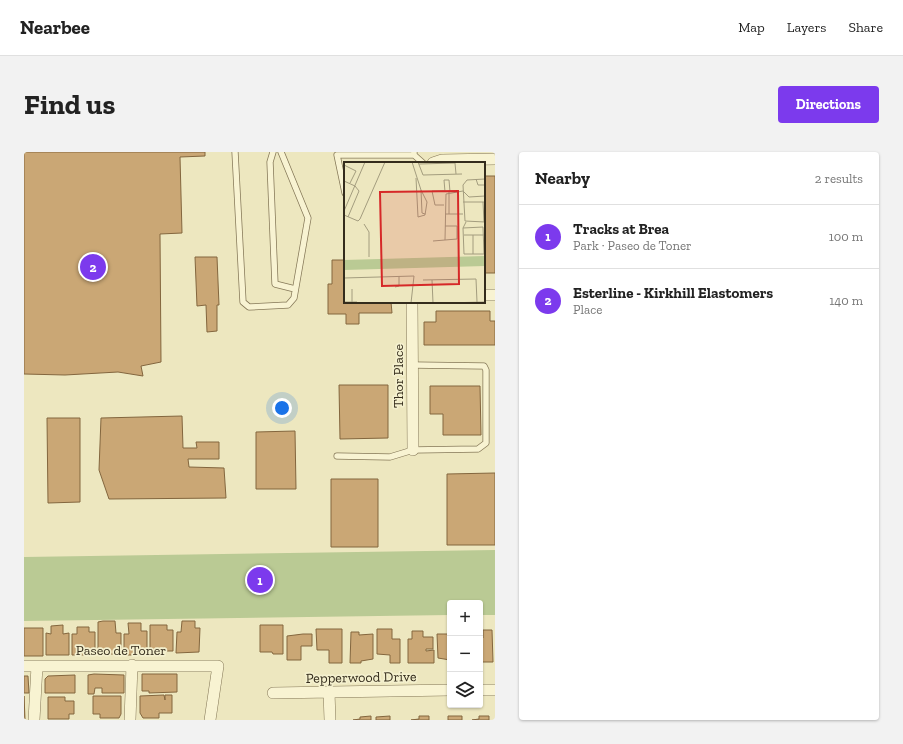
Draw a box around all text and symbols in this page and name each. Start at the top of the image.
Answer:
text: Nearbee [20,16,90,39]
text: Map [738,19,765,36]
text: Layers [787,19,826,36]
text: Share [848,19,883,36]
button: Directions [778,86,879,123]
text: Find us [24,88,115,121]
inset map [344,162,485,303]
text: Nearby [535,168,590,188]
text: 2 results [815,171,863,186]
text: Tracks at Brea [573,220,669,238]
text: 1 [545,229,551,244]
text: 100 m [829,229,863,244]
text: Park · Paseo de Toner [573,238,692,253]
pin: 2 [80,252,106,282]
text: Esterline - Kirkhill Elastomers [573,284,773,302]
text: 2 [545,293,551,308]
text: 140 m [829,293,863,308]
text: Place [573,302,602,317]
street label: Thor Place [390,344,407,408]
your location [272,398,292,418]
pin: 1 [247,565,273,595]
map controls [447,600,483,708]
button: + [447,600,483,636]
button: − [447,636,483,672]
street label: Paseo de Toner [76,642,166,659]
street label: Pepperwood Drive [305,668,417,687]
button: layers [447,672,483,708]

